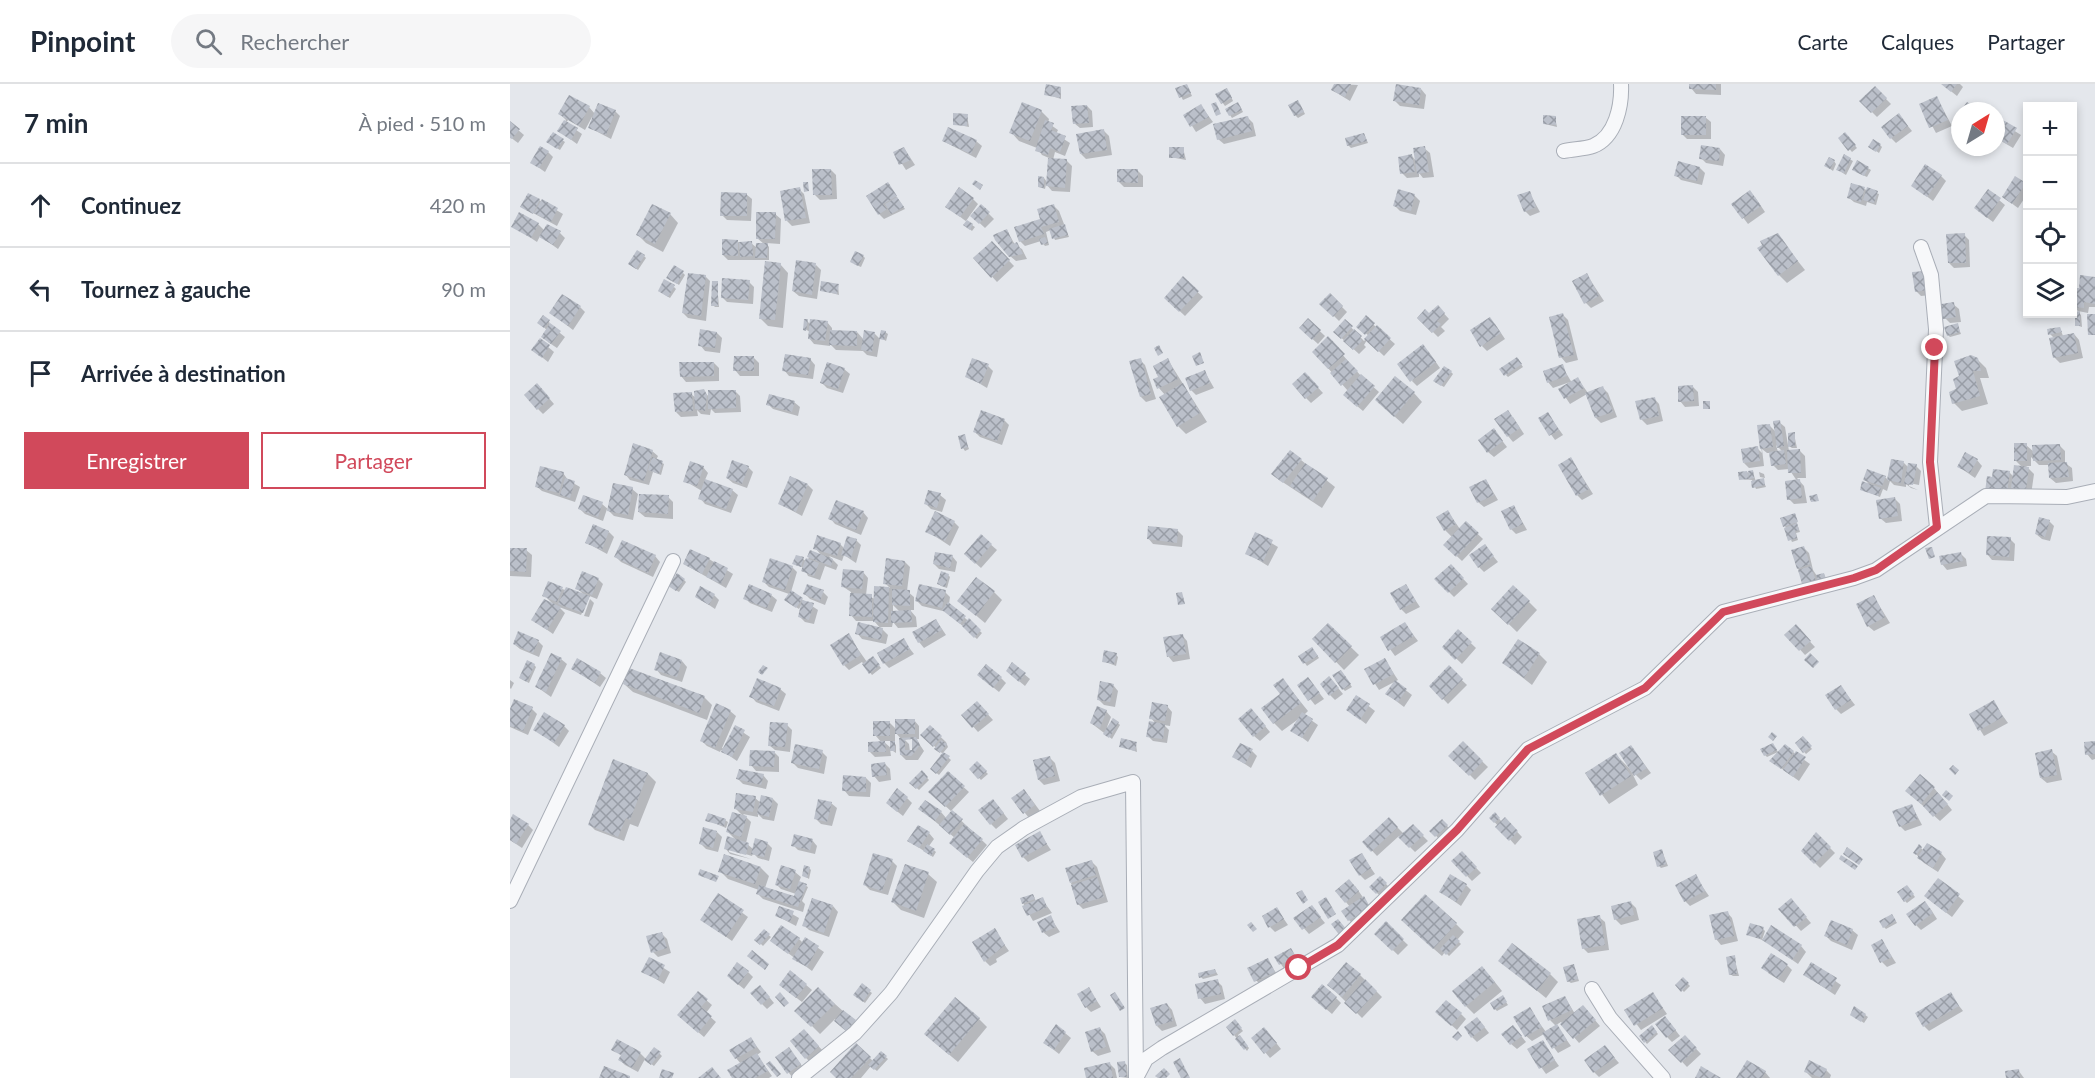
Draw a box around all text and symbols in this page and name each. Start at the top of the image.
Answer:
search box [171,14,591,68]
text: Pinpoint [30,24,135,58]
icon: search [192,25,225,58]
text: Rechercher [240,28,349,55]
text: Carte [1797,29,1848,54]
text: Calques [1881,29,1954,54]
text: Partager [1987,29,2065,54]
north arrow [1951,102,2005,156]
map controls [2023,102,2077,318]
button: + [2023,102,2077,156]
text: 7 min [24,107,88,139]
text: À pied · 510 m [358,111,486,135]
button: − [2023,156,2077,210]
icon: ahead [24,189,57,222]
text: Continuez [81,192,181,219]
text: 420 m [430,193,486,217]
button: locate [2023,210,2077,264]
button: layers [2023,264,2077,318]
icon: left [24,273,57,306]
text: Tournez à gauche [81,276,251,303]
text: 90 m [441,277,486,301]
route end [1921,334,1947,360]
icon: arrive [24,357,57,390]
text: Arrivée à destination [81,360,286,387]
button: Enregistrer [24,432,249,489]
button: Partager [261,432,486,489]
route start [1285,954,1311,980]

